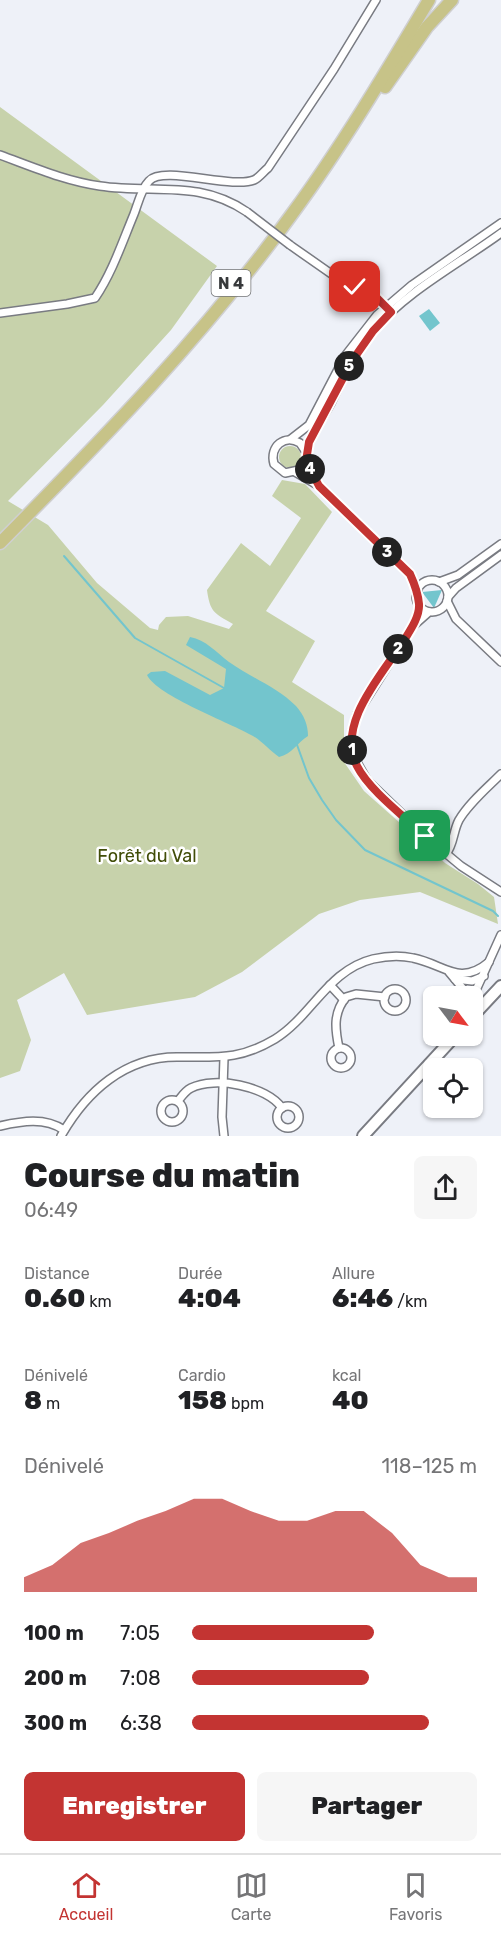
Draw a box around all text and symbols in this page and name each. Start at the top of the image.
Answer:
pin [329,261,380,312]
road number: N 4 [212,270,250,296]
icon: check [338,270,371,303]
pin: 5 [334,351,364,381]
text: 5 [344,356,354,375]
pin: 4 [295,454,325,484]
text: 4 [305,459,315,478]
pin: 3 [372,537,402,567]
text: 3 [382,542,392,561]
pin: 2 [383,634,413,664]
text: 2 [393,639,403,658]
pin: 1 [337,735,367,765]
text: 1 [348,740,356,759]
pin [399,810,450,861]
icon: arrive [408,819,441,852]
park label: Forêt du Val [97,845,197,867]
north arrow [423,986,483,1046]
map controls [423,986,483,1118]
button: locate [423,1058,483,1118]
text: Course du matin [24,1156,300,1195]
button: share [414,1156,477,1219]
text: 06:49 [24,1198,78,1222]
text: Distance [24,1264,90,1283]
text: Durée [178,1264,223,1283]
text: Allure [332,1264,375,1283]
text: 0.60 [24,1283,85,1314]
text: 4:04 [178,1283,241,1314]
text: 6:46 [332,1283,393,1314]
text: km [85,1292,112,1311]
text: /km [393,1292,427,1311]
text: Dénivelé [24,1366,88,1385]
text: Cardio [178,1366,226,1385]
text: kcal [332,1366,361,1385]
text: 8 [24,1385,42,1416]
text: 158 [178,1385,227,1416]
text: 40 [332,1385,369,1416]
text: m [42,1394,60,1413]
text: bpm [227,1394,264,1413]
text: Dénivelé [24,1454,104,1478]
text: 118–125 m [382,1454,477,1478]
text: 100 m [24,1621,84,1645]
text: 7:05 [120,1621,160,1645]
text: 200 m [24,1666,87,1690]
text: 7:08 [120,1666,161,1690]
text: 300 m [24,1711,87,1735]
text: 6:38 [120,1711,162,1735]
button: Enregistrer [24,1772,245,1841]
button: Partager [257,1772,477,1841]
tab: Accueil [59,1869,113,1924]
tab: Carte [231,1869,272,1924]
tab: Favoris [389,1869,442,1924]

